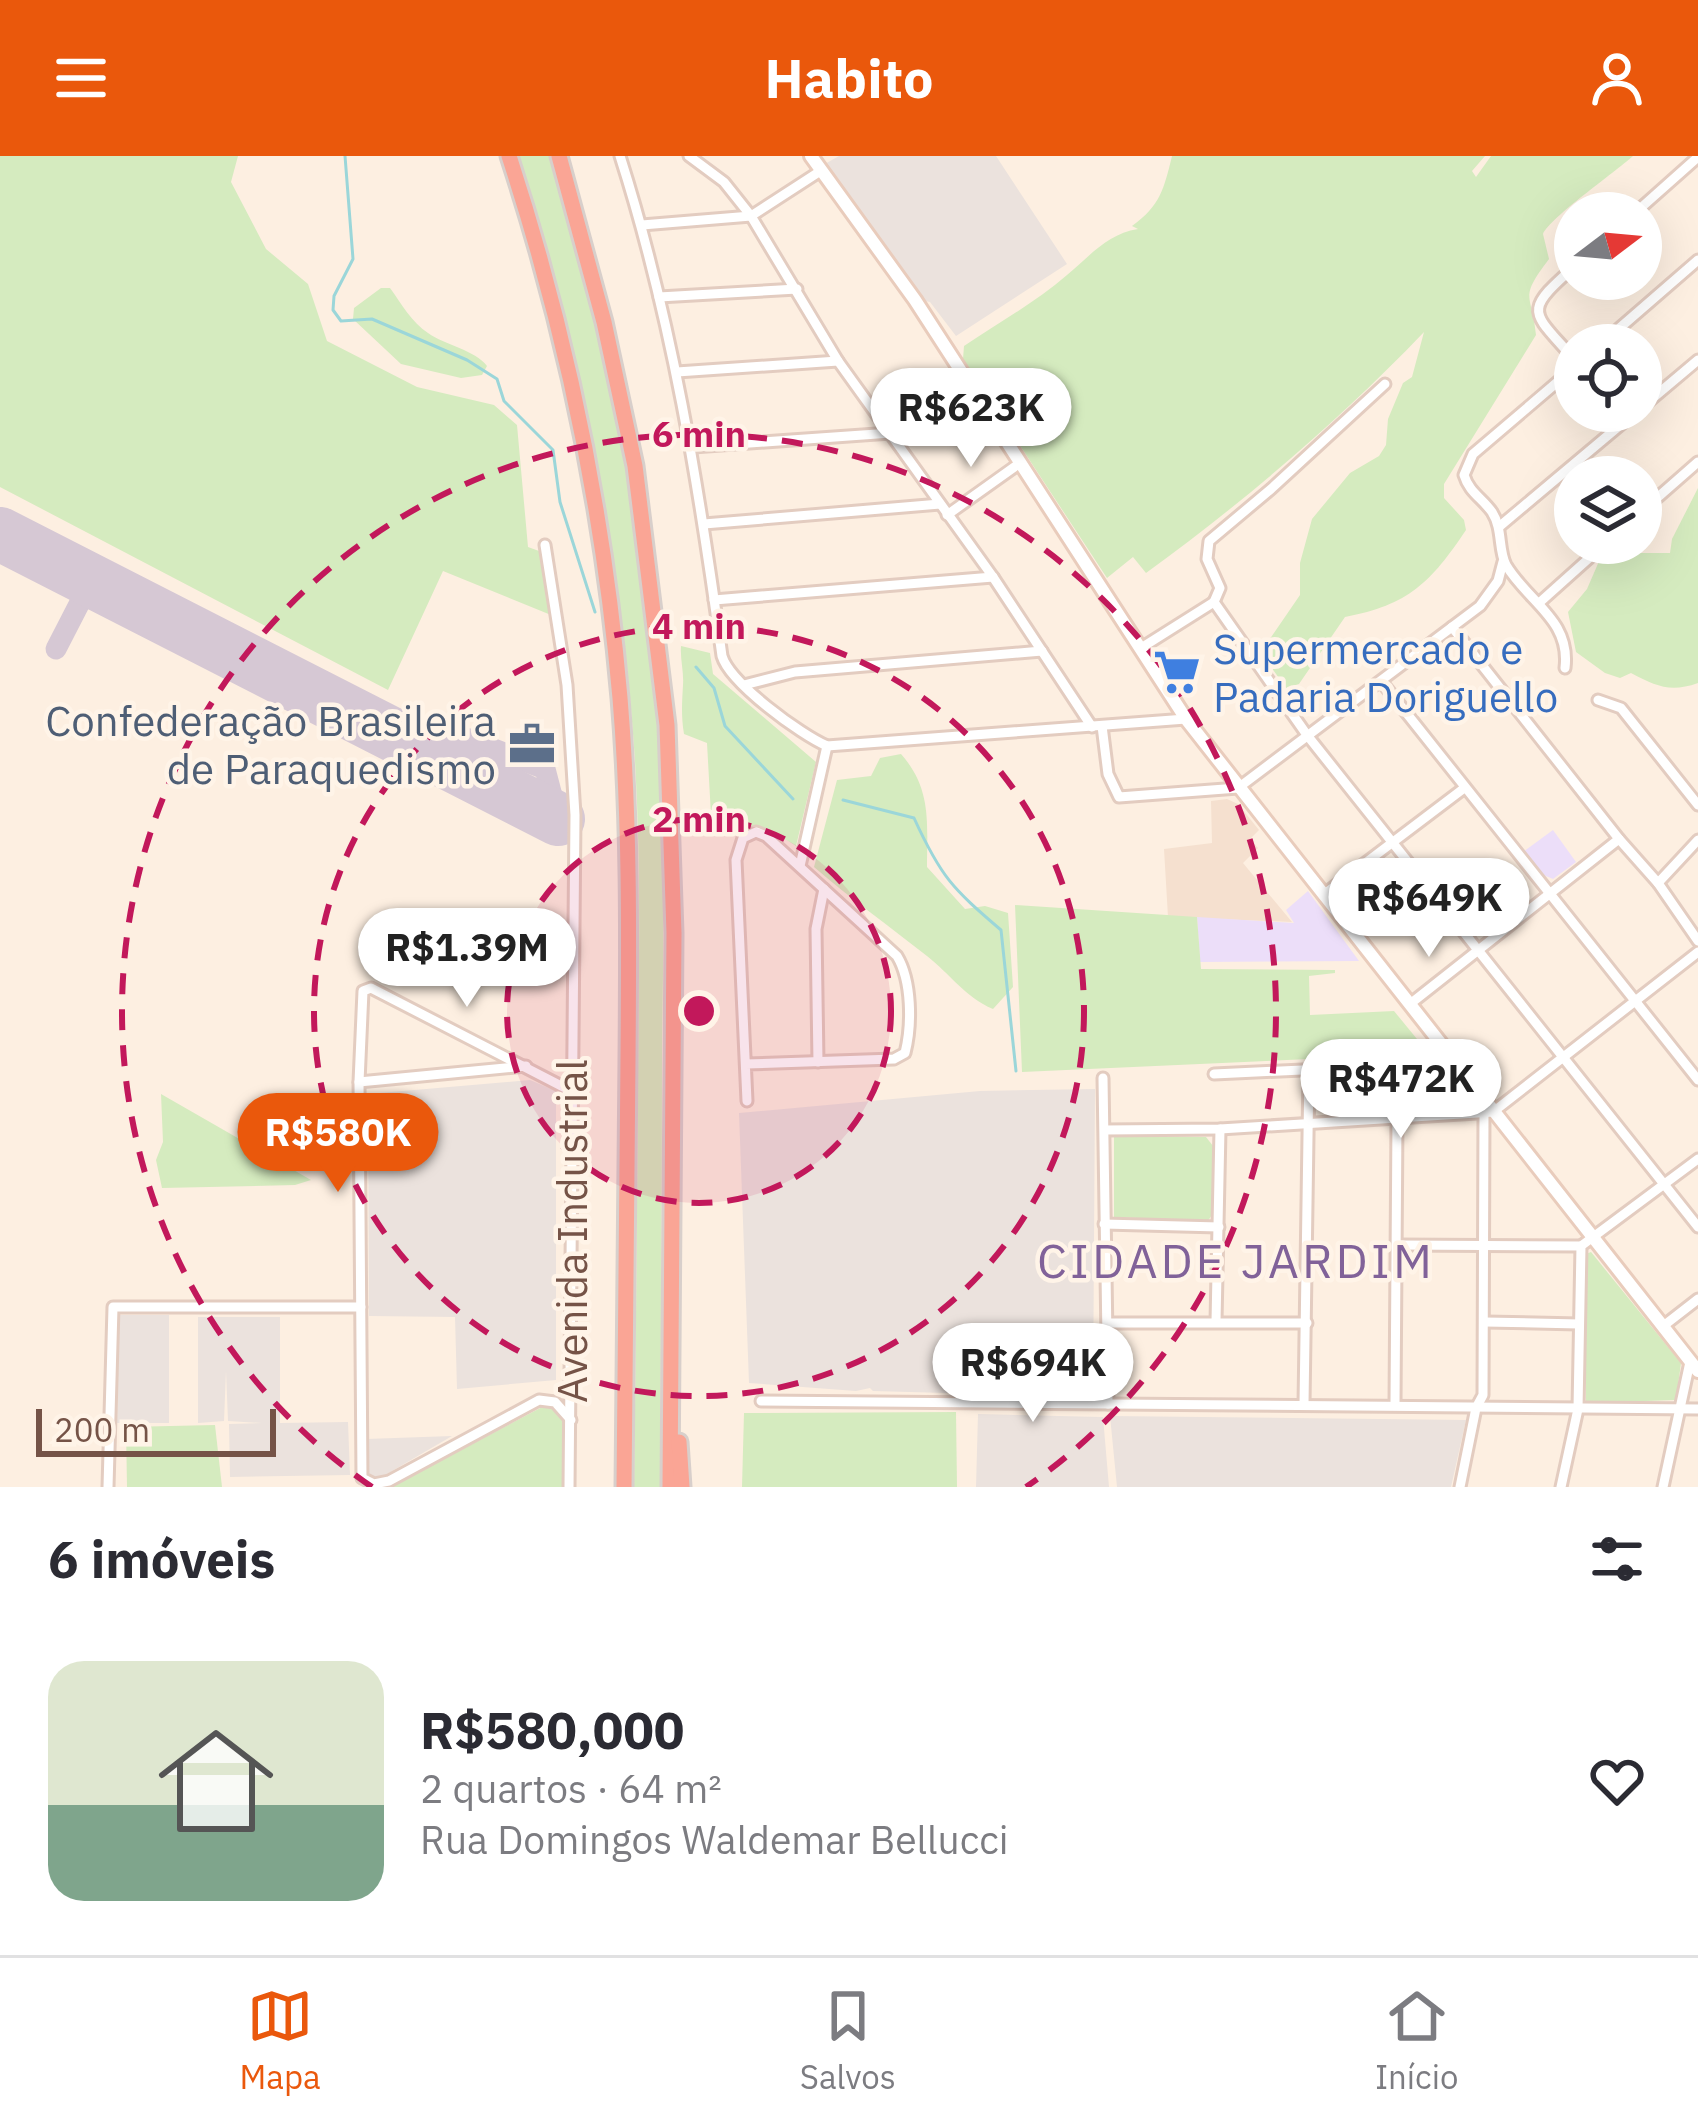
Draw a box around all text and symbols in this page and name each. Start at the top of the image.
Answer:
text: Habito [764,43,934,113]
icon: menu [48,45,114,111]
icon: person [1584,45,1650,111]
north arrow [1554,192,1662,300]
map controls [1554,192,1662,564]
button: locate [1554,324,1662,432]
pin: R$623K [873,368,1069,470]
text: R$623K [897,381,1045,432]
text: 6 min [652,410,746,457]
button: layers [1554,456,1662,564]
text: 4 min [652,602,746,649]
place label: Supermercado e Padaria Doriguello [1213,621,1558,724]
supermarket icon: Supermercado e Padaria Doriguello [1152,647,1202,697]
place label: Confederação Brasileira de Paraquedismo [45,693,496,796]
office icon: Confederação Brasileira de Paraquedismo [507,719,557,769]
text: 2 min [652,795,746,842]
pin: R$649K [1331,858,1527,960]
text: R$649K [1355,871,1503,922]
pin: R$1.39M [356,908,578,1010]
text: R$1.39M [385,921,549,972]
centre of rings [678,990,720,1032]
pin: R$472K [1303,1039,1499,1141]
text: R$472K [1327,1052,1475,1103]
street label: Avenida Industrial [544,1059,599,1403]
pin: R$580K [240,1093,436,1195]
text: R$580K [264,1106,412,1157]
district label: CIDADE JARDIM [1037,1229,1435,1291]
pin: R$694K [935,1323,1131,1425]
text: R$694K [959,1336,1107,1387]
scale bar [36,1403,276,1456]
text: 200 m [54,1408,150,1451]
text: 6 imóveis [48,1526,275,1592]
icon: filters [1584,1526,1650,1592]
text: R$580,000 [420,1697,684,1763]
icon: home [144,1709,288,1853]
icon: heart [1584,1748,1650,1814]
text: 2 quartos · 64 m² [420,1763,722,1814]
text: Rua Domingos Waldemar Bellucci [420,1814,1009,1865]
tab: Mapa [240,1983,321,2098]
tab: Salvos [800,1983,896,2098]
tab: Início [1375,1983,1458,2098]

